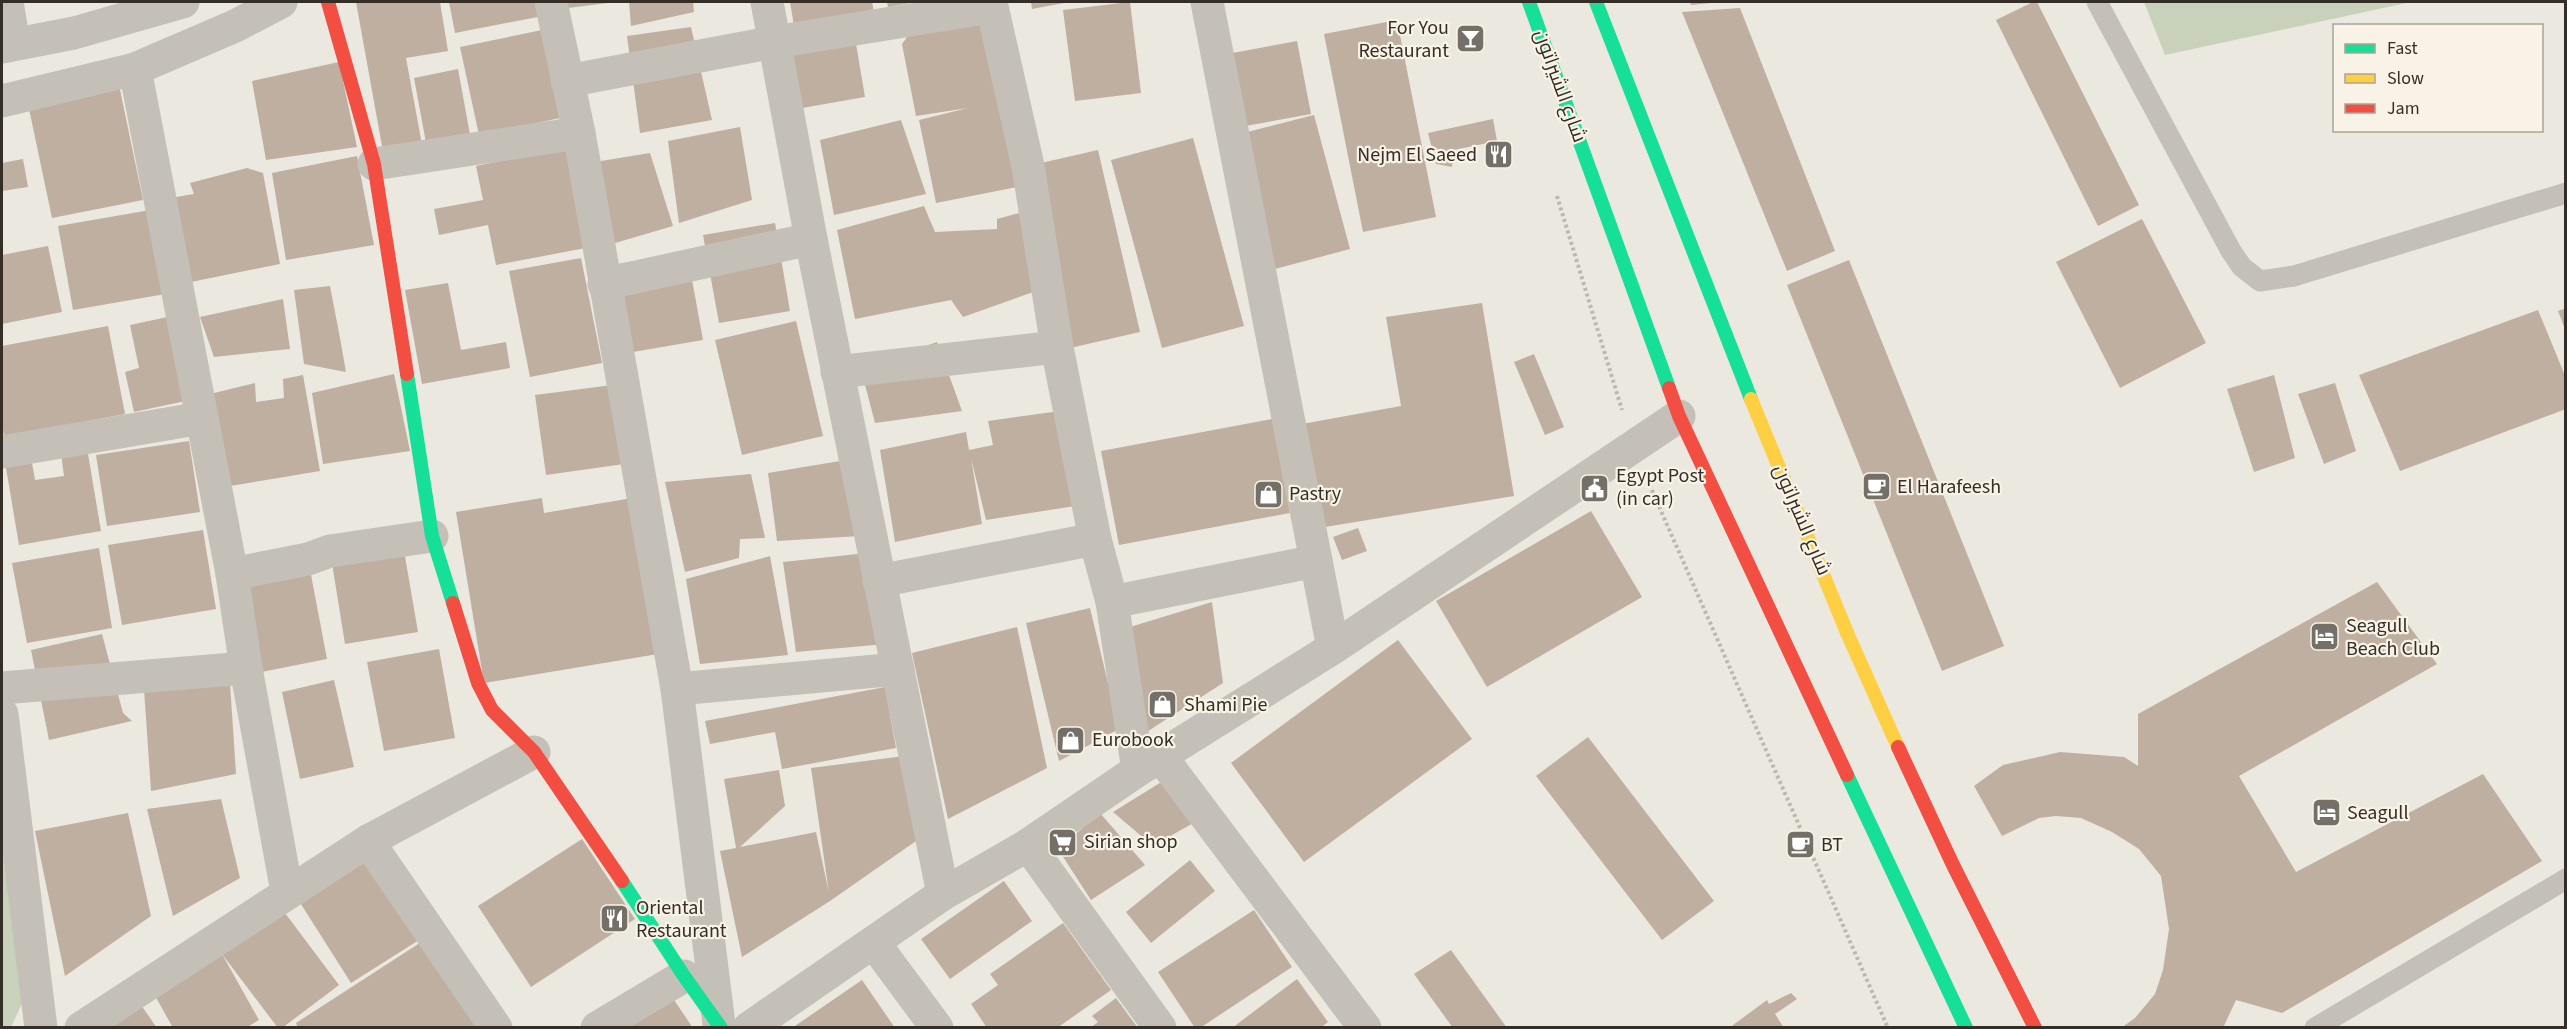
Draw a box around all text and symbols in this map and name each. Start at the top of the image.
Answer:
place label: For You Restaurant [1358,14,1449,65]
bar icon: For You Restaurant [1454,23,1486,55]
legend [2333,24,2543,132]
street label: شارع الشيراتون [1527,26,1593,146]
text: Fast [2387,36,2418,61]
text: Slow [2387,66,2424,91]
text: Jam [2387,96,2420,121]
restaurant icon: Nejm El Saeed [1482,139,1514,171]
place label: Nejm El Saeed [1357,141,1477,169]
street label: شارع الشيراتون [1766,460,1838,580]
place label: Egypt Post (in car) [1616,462,1704,513]
cafe icon: El Harafeesh [1860,471,1892,503]
public building icon: Egypt Post (in car) [1579,472,1611,504]
place label: El Harafeesh [1897,473,2001,501]
shop icon: Pastry [1252,478,1284,510]
place label: Pastry [1289,480,1342,508]
place label: Seagull Beach Club [2346,612,2440,663]
hotel icon: Seagull Beach Club [2309,621,2341,653]
shop icon: Shami Pie [1147,689,1179,721]
place label: Shami Pie [1184,691,1267,719]
shop icon: Eurobook [1055,724,1087,756]
place label: Eurobook [1092,726,1174,754]
hotel icon: Seagull [2310,797,2342,829]
place label: Seagull [2347,799,2409,827]
supermarket icon: Sirian shop [1047,826,1079,858]
place label: Sirian shop [1084,828,1178,856]
cafe icon: BT [1784,829,1816,861]
place label: BT [1821,831,1843,859]
place label: Oriental Restaurant [636,894,727,945]
restaurant icon: Oriental Restaurant [599,903,631,935]

